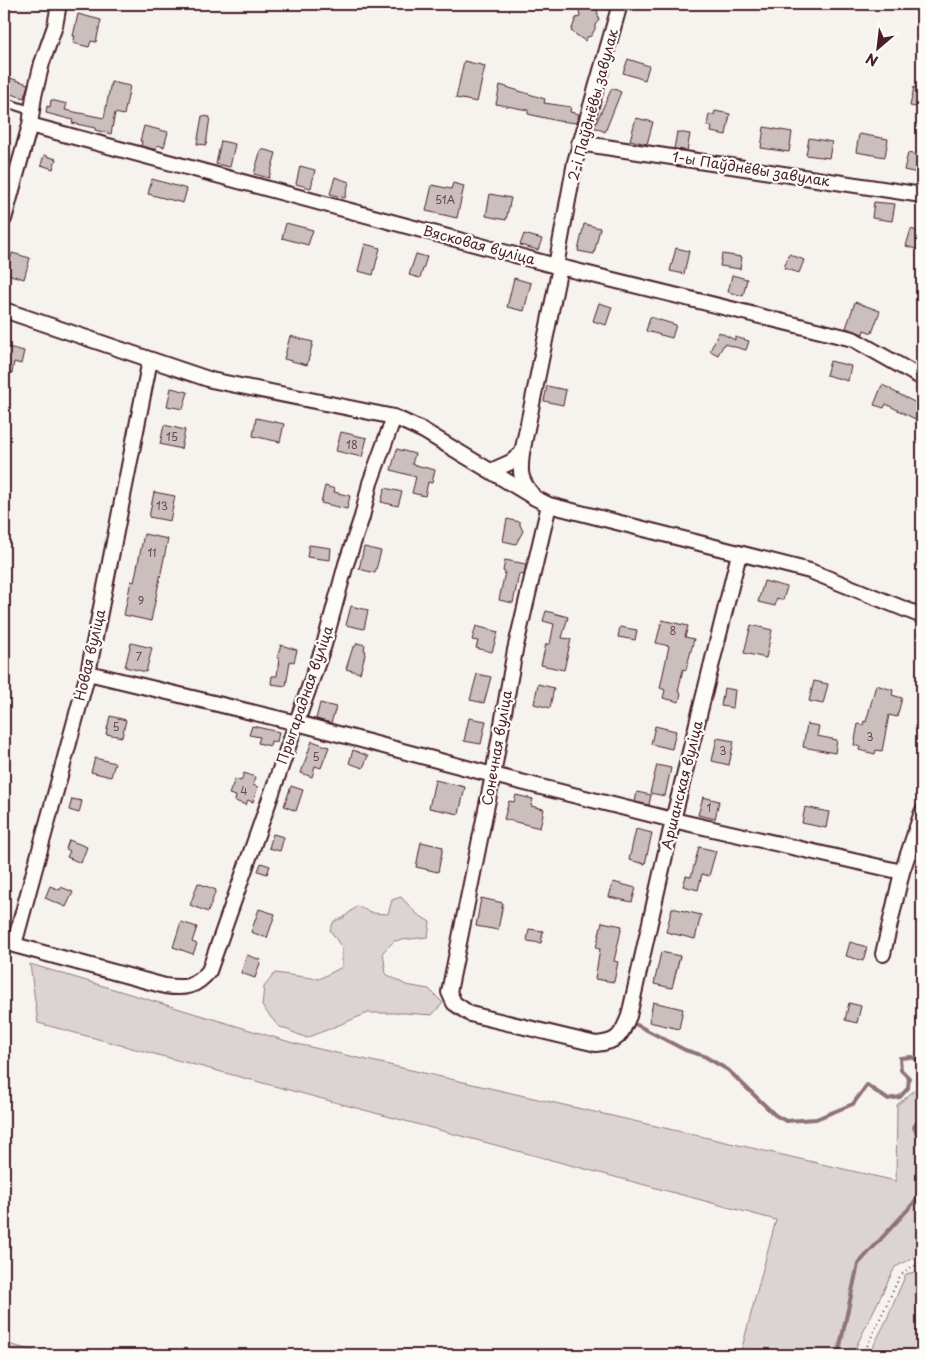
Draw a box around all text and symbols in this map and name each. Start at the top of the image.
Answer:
north arrow [854,22,904,72]
street label: 2-і Паўднёвы завулак [562,26,623,183]
text: N [862,48,881,72]
street label: 1-ы Паўднёвы завулак [671,146,832,191]
house number: 51А [435,191,456,208]
street label: Вясковая вуліца [421,219,538,270]
house number: 15 [166,428,178,445]
house number: 18 [346,436,358,453]
house number: 13 [156,497,168,514]
house number: 11 [147,544,157,561]
house number: 9 [138,592,144,609]
street label: Новая вуліца [69,607,110,703]
street label: Прыгарадная вуліца [271,622,338,767]
house number: 8 [670,622,677,639]
house number: 7 [136,648,142,665]
street label: Сонечная вуліца [476,688,517,807]
house number: 5 [112,718,120,735]
street label: Аршанская вуліца [655,718,708,851]
house number: 3 [866,728,874,745]
house number: 3 [719,742,727,759]
house number: 5 [312,748,320,765]
house number: 4 [240,782,248,799]
house number: 1 [707,799,712,816]

